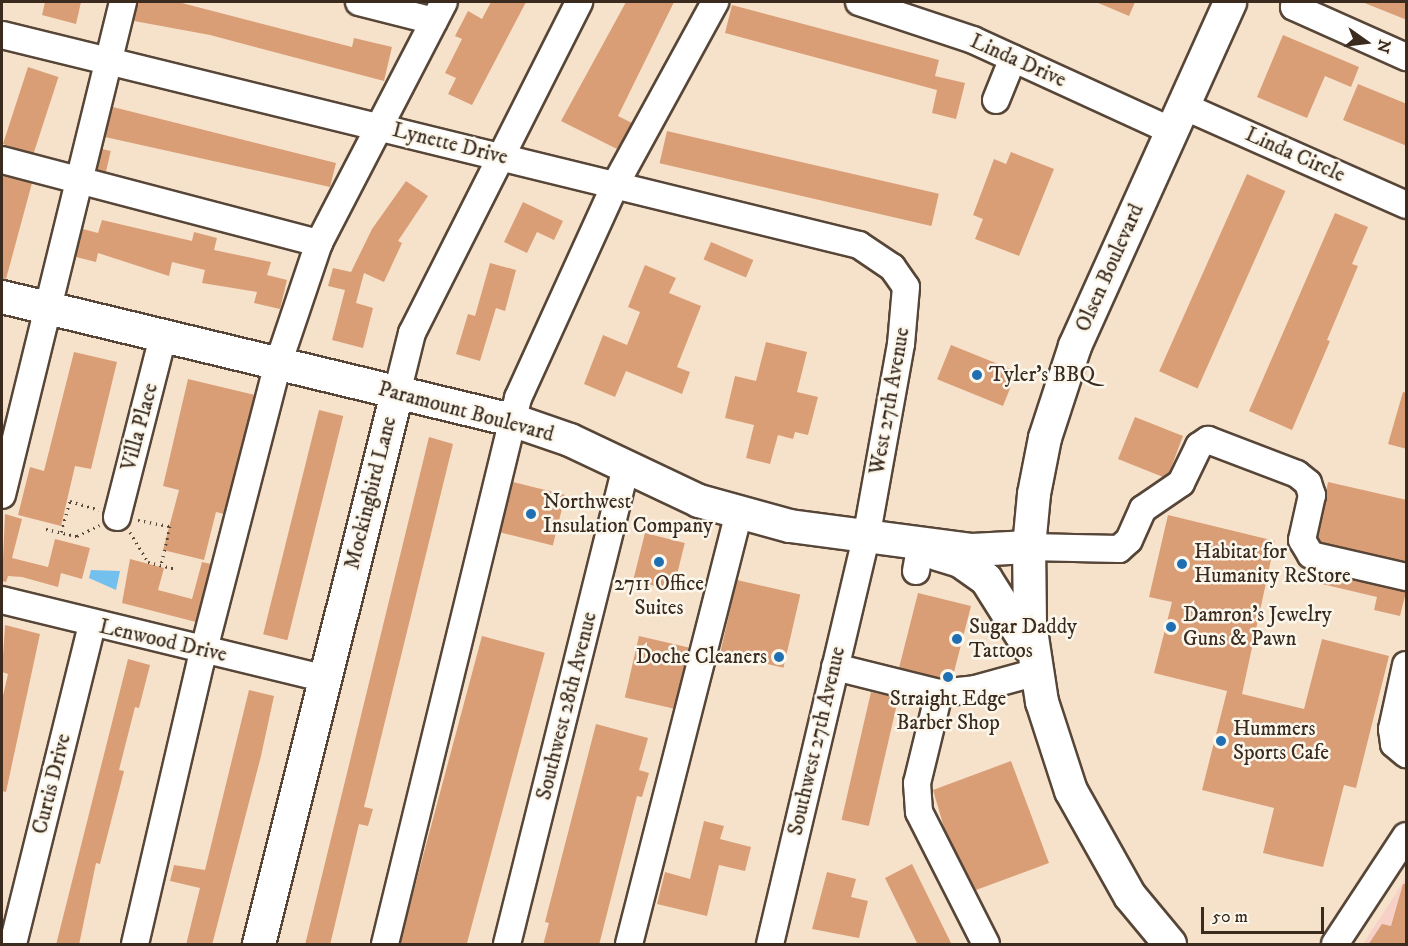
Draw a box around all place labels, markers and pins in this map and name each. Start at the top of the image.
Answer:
place label: Tyler's BBQ [989,362,1095,388]
marker: Tyler's BBQ [970,368,984,382]
place label: Northwest Insulation Company [543,489,713,539]
marker: Northwest Insulation Company [524,507,538,521]
place label: Habitat for Humanity ReStore [1194,539,1351,589]
marker: 2711 Office Suites [652,555,666,569]
marker: Habitat for Humanity ReStore [1175,557,1189,571]
place label: 2711 Office Suites [614,571,704,621]
place label: Damron's Jewelry Guns & Pawn [1183,602,1332,652]
place label: Sugar Daddy Tattoos [969,614,1077,664]
marker: Damron's Jewelry Guns & Pawn [1164,620,1178,634]
marker: Sugar Daddy Tattoos [950,632,964,646]
place label: Doche Cleaners [636,644,767,670]
marker: Doche Cleaners [772,650,786,664]
marker: Straight Edge Barber Shop [941,670,955,684]
place label: Straight Edge Barber Shop [890,686,1006,736]
place label: Hummers Sports Cafe [1233,716,1329,766]
marker: Hummers Sports Cafe [1214,734,1228,748]

